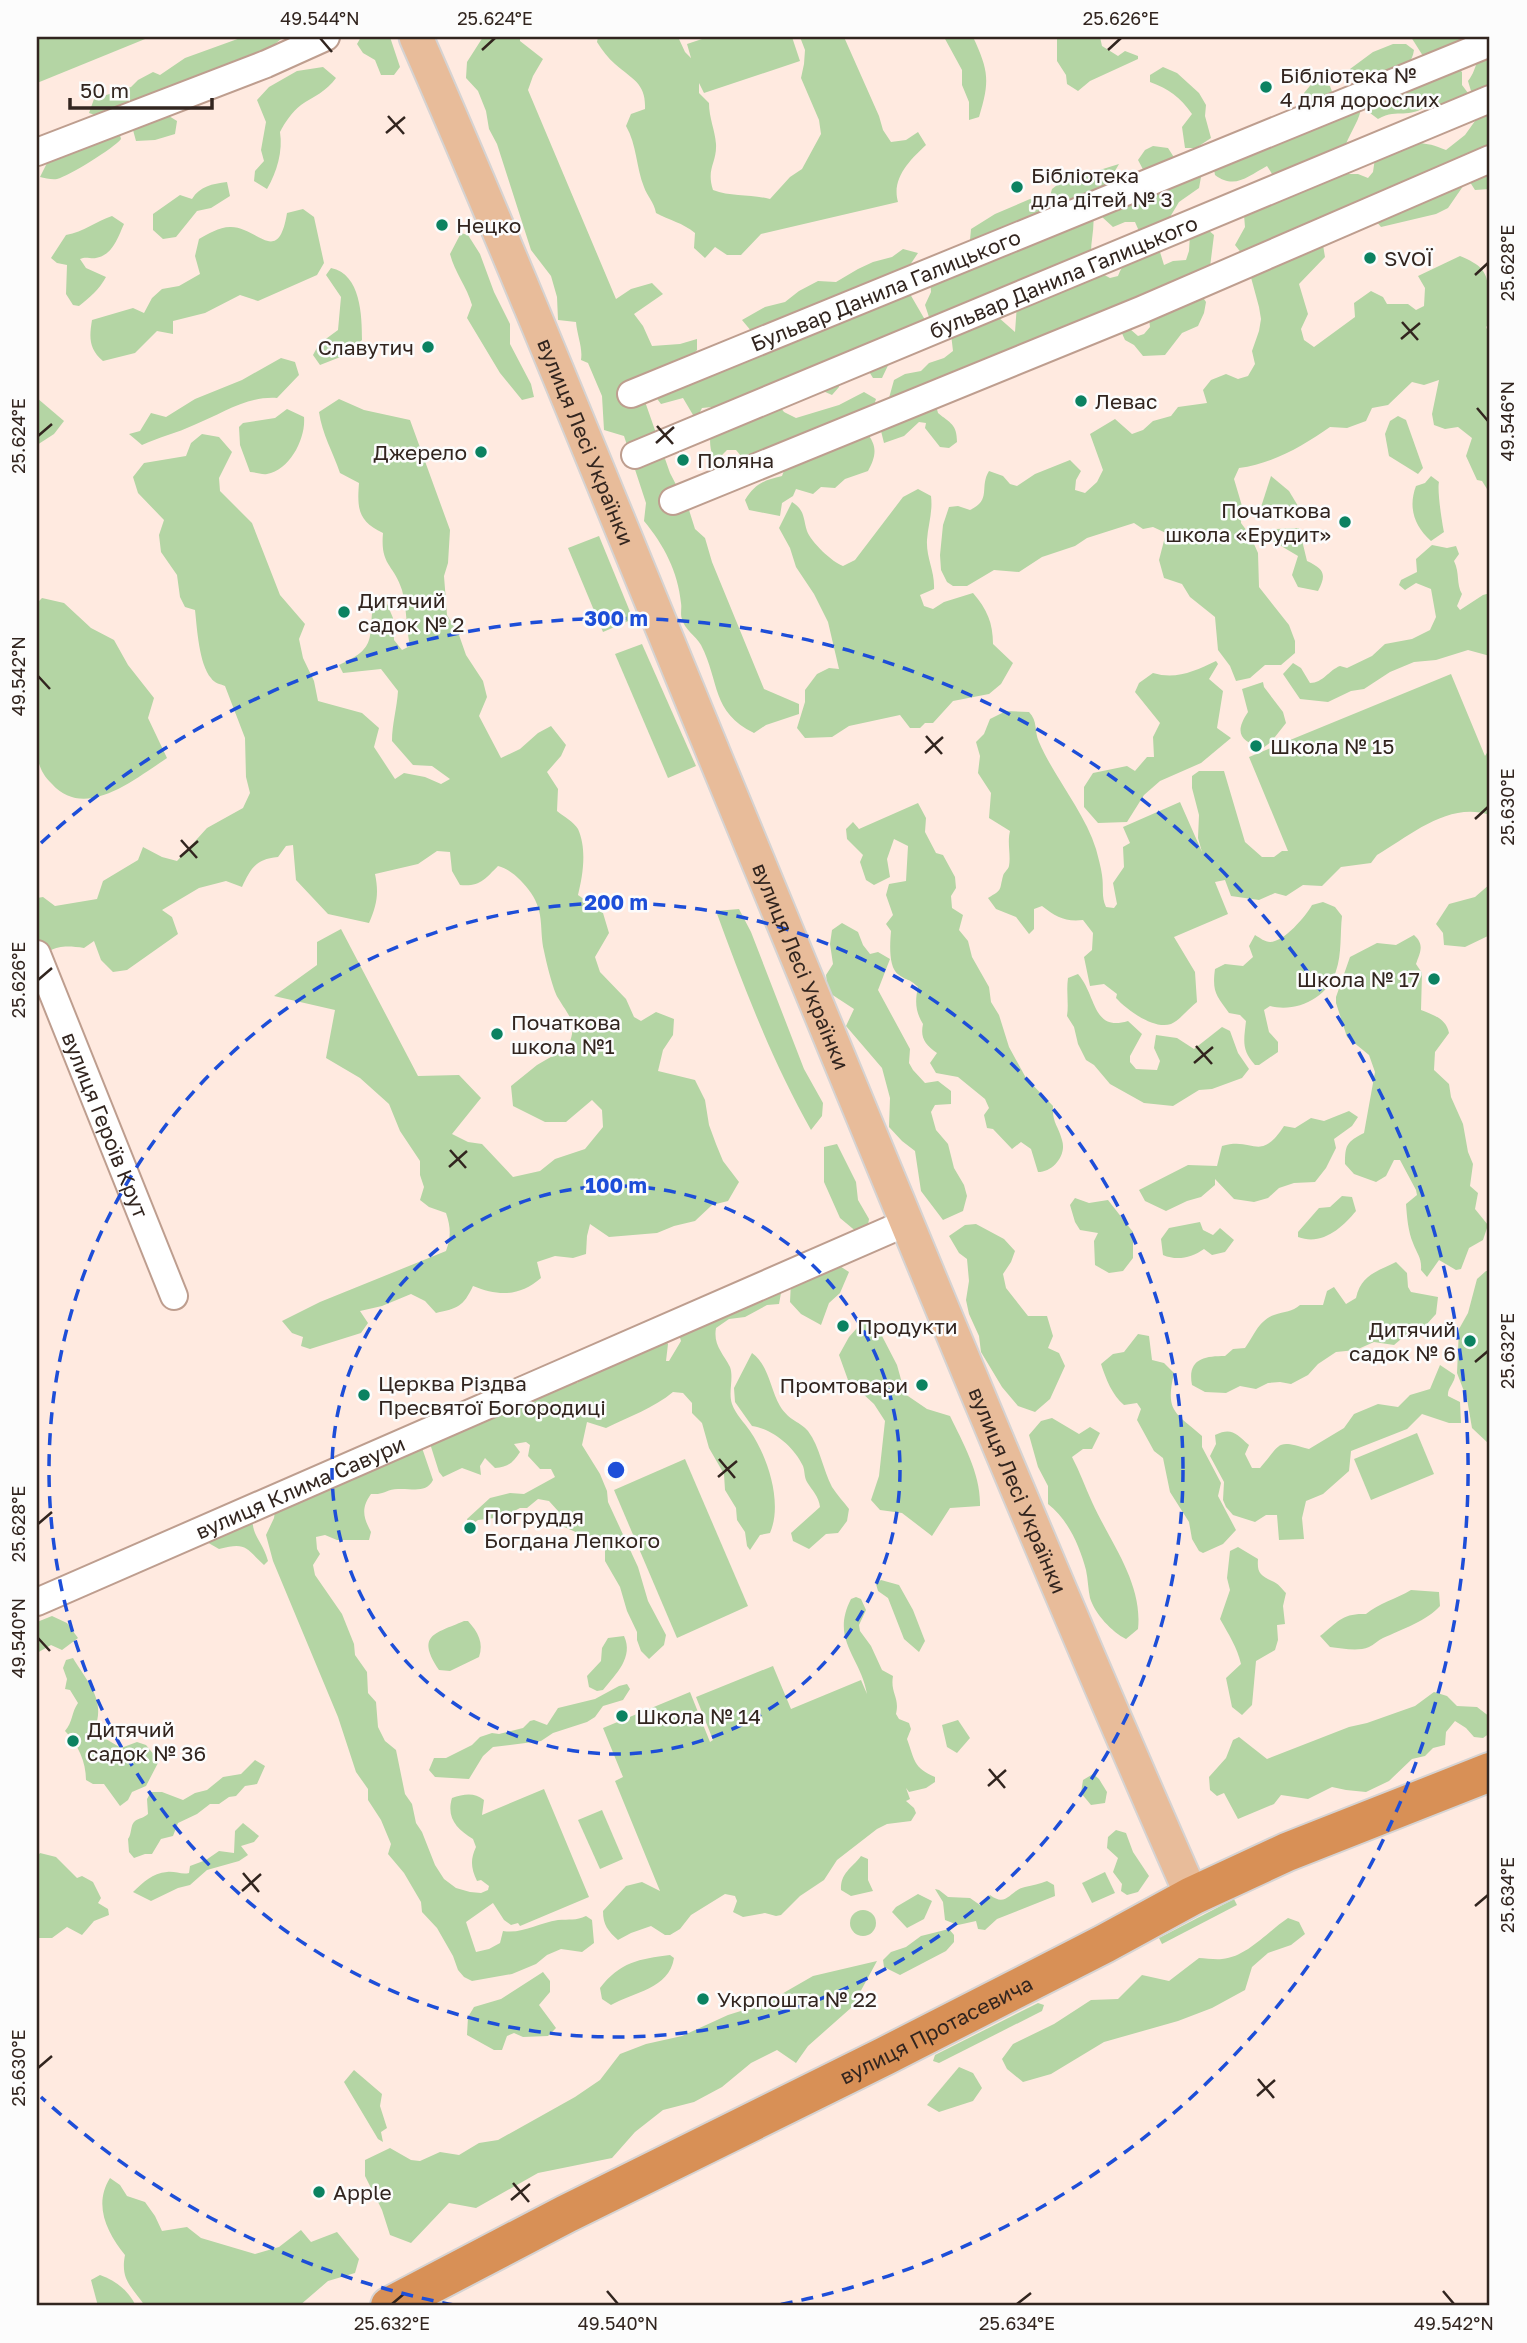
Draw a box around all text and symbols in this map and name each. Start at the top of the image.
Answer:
text: 49.544°N [280,7,360,29]
text: 25.624°E [457,7,533,29]
text: 25.626°E [1083,7,1159,29]
place label: Бібліотека № 4 для дорослих [1280,62,1440,112]
scale bar [70,66,212,110]
text: 50 m [80,77,129,103]
marker: Бібліотека № 4 для дорослих [1258,79,1274,95]
place label: Бібліотека дла дітей № 3 [1031,162,1173,212]
marker: Бібліотека дла дітей № 3 [1009,179,1025,195]
street label: бульвар Данила Галицького [925,209,1201,344]
place label: Нецко [456,212,521,238]
marker: Нецко [434,217,450,233]
street label: Бульвар Данила Галицького [747,223,1024,357]
text: 25.628°E [1496,225,1518,301]
place label: SVOЇ [1384,245,1433,271]
marker: SVOЇ [1362,250,1378,266]
place label: Славутич [318,334,414,360]
street label: вулиця Лесі Українки [532,334,640,549]
marker: Славутич [420,339,436,355]
text: 49.546°N [1496,381,1518,461]
place label: Левас [1095,388,1157,414]
marker: Левас [1073,393,1089,409]
text: 25.624°E [7,398,29,474]
place label: Джерело [373,439,467,465]
marker: Джерело [473,444,489,460]
place label: Поляна [697,447,774,473]
marker: Поляна [675,452,691,468]
place label: Початкова школа «Ерудит» [1165,497,1331,547]
marker: Початкова школа «Ерудит» [1337,514,1353,530]
place label: Дитячий садок № 2 [358,587,464,637]
marker: Дитячий садок № 2 [336,604,352,620]
text: 300 m [584,605,648,631]
text: 49.542°N [7,636,29,716]
place label: Школа № 15 [1270,733,1394,759]
marker: Школа № 15 [1248,738,1264,754]
text: 25.630°E [1496,769,1518,845]
street label: вулиця Лесі Українки [747,859,855,1074]
text: 200 m [584,889,648,915]
text: 25.626°E [7,942,29,1018]
place label: Школа № 17 [1297,966,1420,992]
marker: Школа № 17 [1426,971,1442,987]
place label: Початкова школа №1 [511,1009,621,1059]
marker: Початкова школа №1 [489,1026,505,1042]
street label: вулиця Героїв Крут [57,1028,154,1222]
text: 100 m [585,1172,647,1198]
place label: Продукти [857,1313,958,1339]
text: 25.632°E [1496,1313,1518,1389]
place label: Дитячий садок № 6 [1349,1316,1456,1366]
marker: Продукти [835,1318,851,1334]
marker: Дитячий садок № 6 [1462,1333,1478,1349]
place label: Церква Різдва Пресвятої Богородиці [378,1370,606,1420]
place label: Промтовари [779,1372,908,1398]
marker: Промтовари [914,1377,930,1393]
street label: вулиця Лесі Українки [963,1383,1073,1597]
marker: Церква Різдва Пресвятої Богородиці [356,1387,372,1403]
street label: вулиця Клима Савури [191,1430,409,1544]
centre of rings [604,1458,628,1482]
text: 25.628°E [7,1486,29,1562]
place label: Погруддя Богдана Лепкого [484,1503,660,1553]
marker: Погруддя Богдана Лепкого [462,1520,478,1536]
text: 49.540°N [7,1598,29,1678]
place label: Школа № 14 [636,1703,761,1729]
marker: Школа № 14 [614,1708,630,1724]
place label: Дитячий садок № 36 [87,1716,206,1766]
marker: Дитячий садок № 36 [65,1733,81,1749]
text: 25.634°E [1496,1857,1518,1933]
street label: вулиця Протасевича [835,1970,1037,2089]
place label: Укрпошта № 22 [717,1986,877,2012]
marker: Укрпошта № 22 [695,1991,711,2007]
text: 25.630°E [7,2030,29,2106]
place label: Apple [333,2179,392,2205]
marker: Apple [311,2184,327,2200]
text: 25.632°E [354,2312,430,2334]
text: 49.540°N [578,2312,658,2334]
text: 25.634°E [979,2312,1055,2334]
text: 49.542°N [1414,2312,1494,2334]

